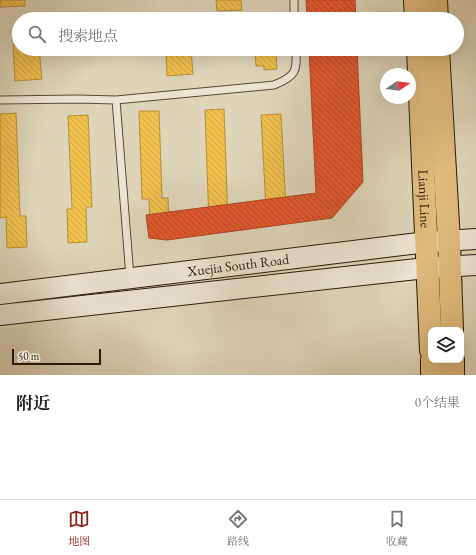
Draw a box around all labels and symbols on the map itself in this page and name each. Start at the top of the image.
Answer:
north arrow [380,68,416,104]
street label: Lianji Line [414,169,435,229]
street label: Xuejia South Road [185,250,291,280]
scale bar [12,347,101,366]

